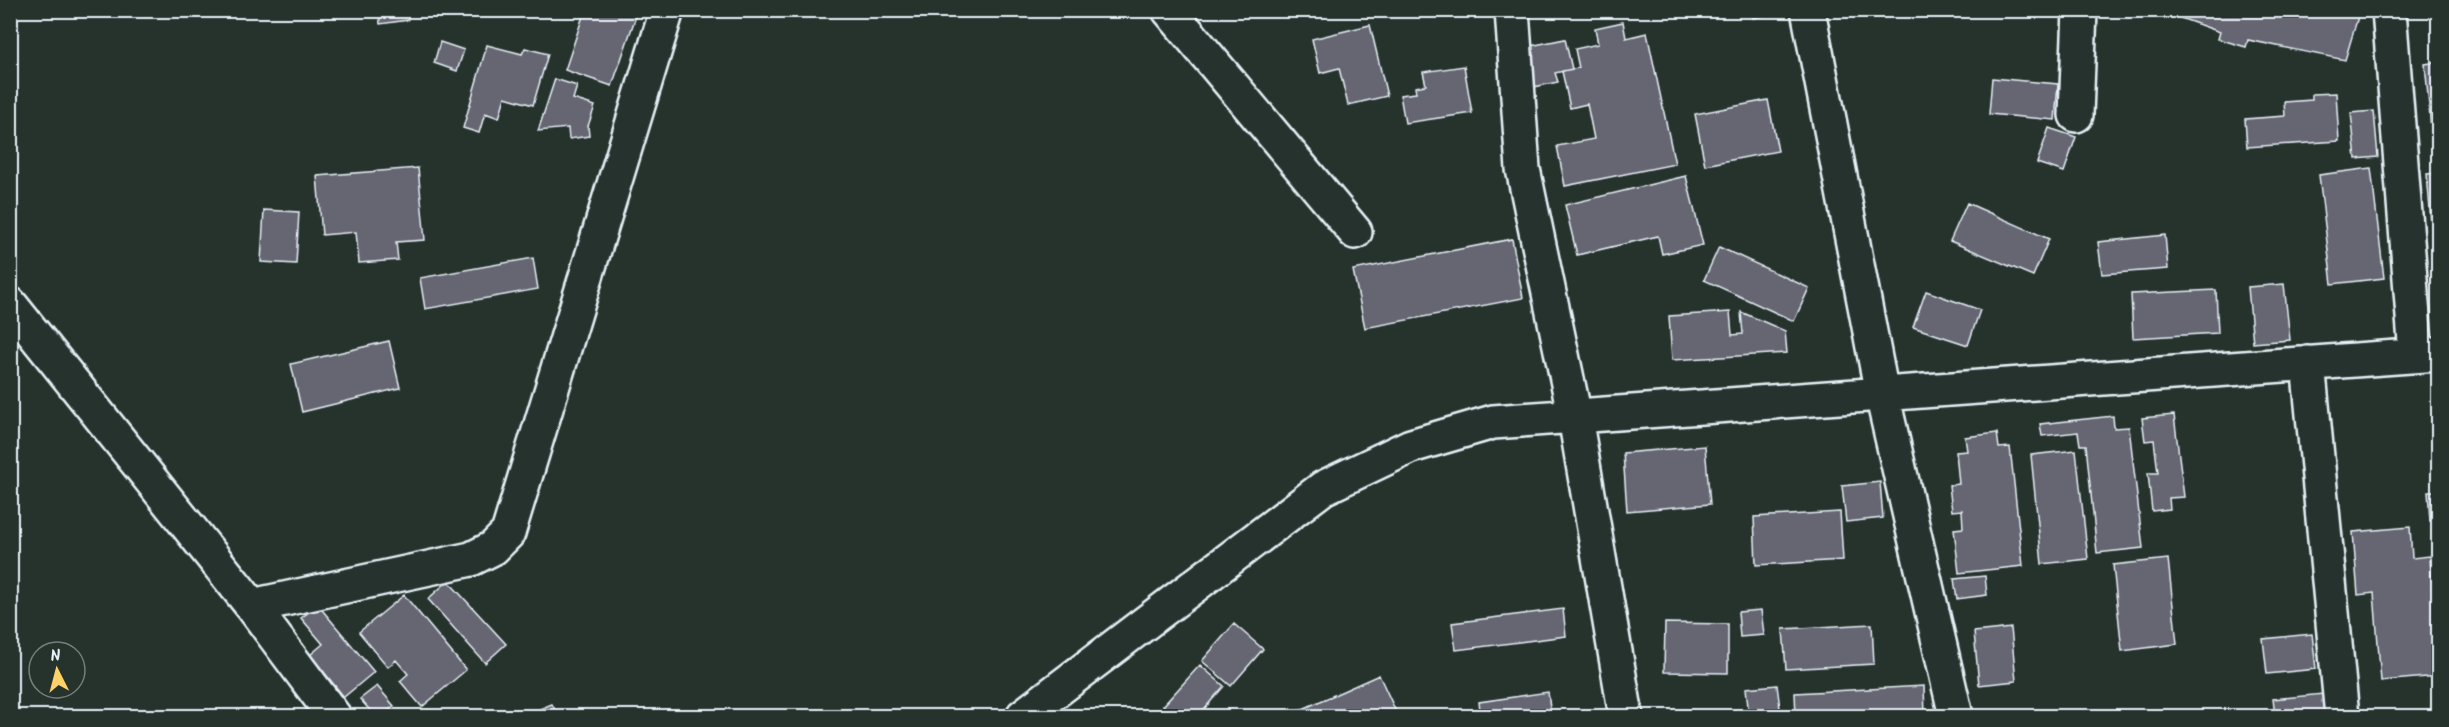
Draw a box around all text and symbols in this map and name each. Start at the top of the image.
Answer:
north arrow [27,640,87,700]
text: N [49,644,62,670]

